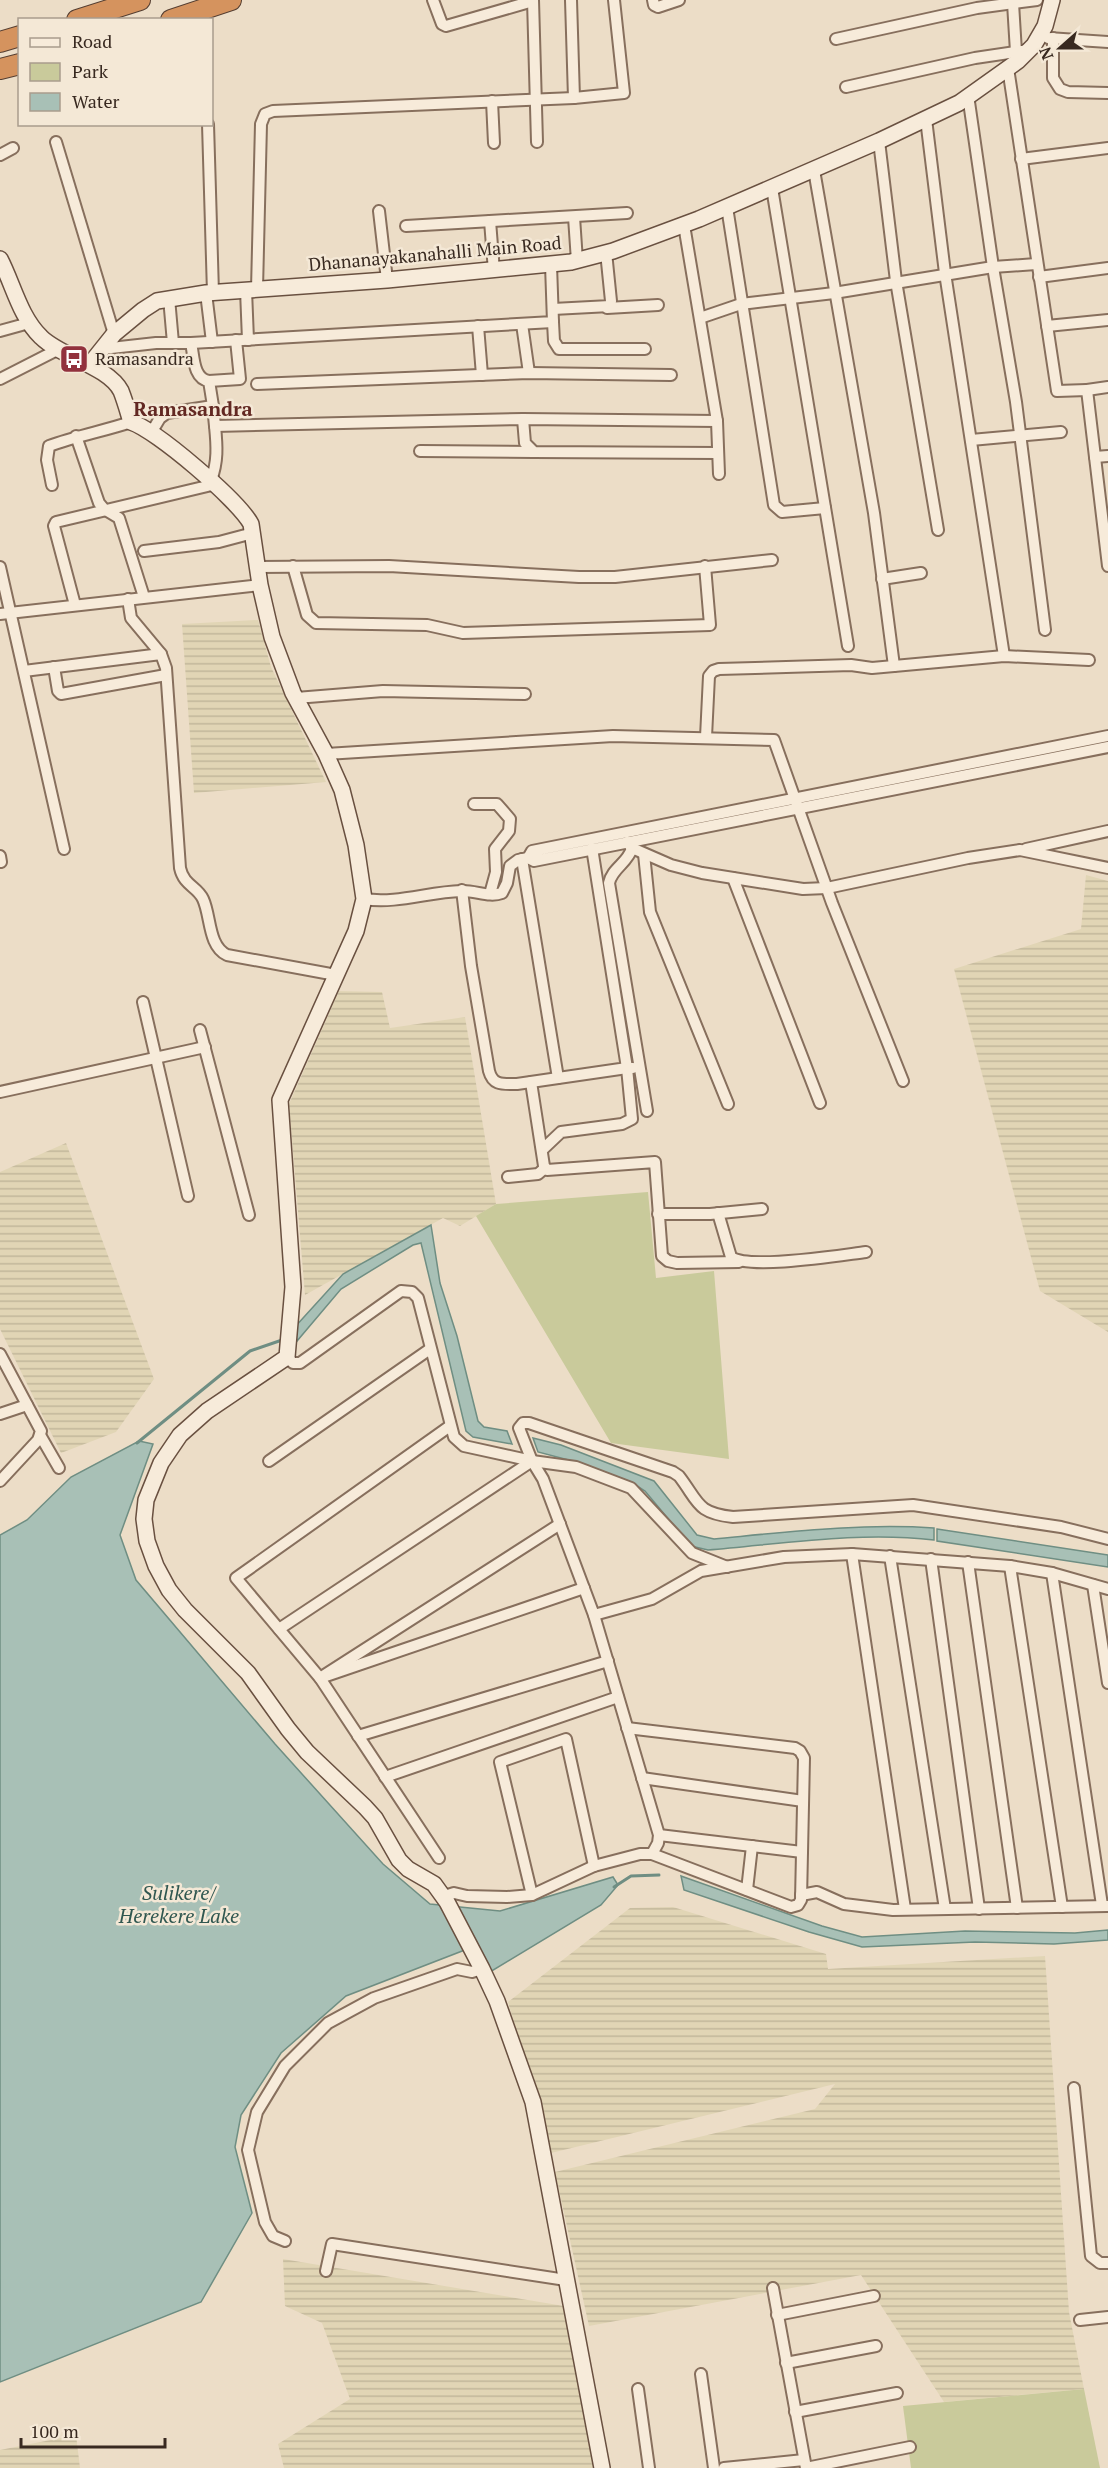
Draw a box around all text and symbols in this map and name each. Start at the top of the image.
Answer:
legend [18,18,213,126]
north arrow [1030,18,1090,78]
text: Road [72,29,112,53]
text: N [1034,44,1058,63]
text: Park [72,59,109,83]
text: Water [72,89,119,113]
street label: Dhananayakanahalli Main Road [307,230,562,276]
bus stop icon: Ramasandra [58,343,90,375]
place label: Ramasandra [95,346,194,370]
district label: Ramasandra [133,395,253,422]
water label: Sulikere/ Herekere Lake [118,1879,239,1929]
scale bar [21,2411,165,2449]
text: 100 m [30,2419,79,2443]

